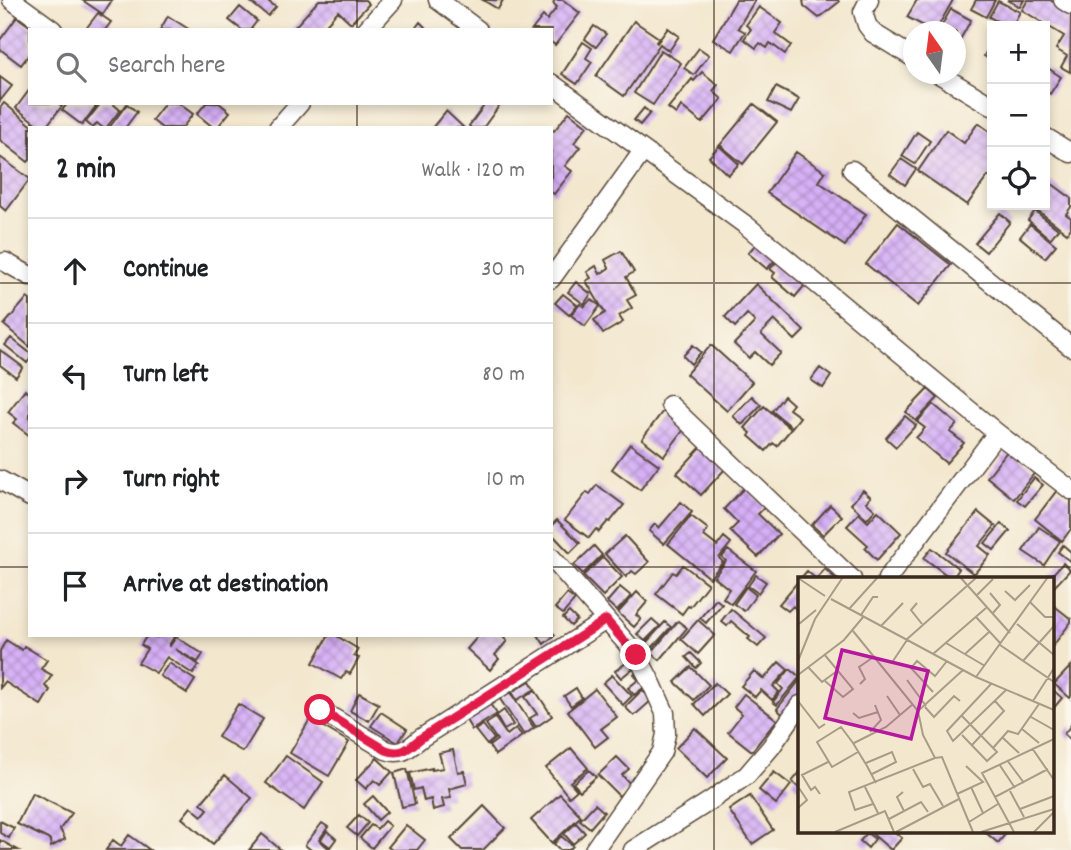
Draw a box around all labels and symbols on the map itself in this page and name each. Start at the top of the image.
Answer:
north arrow [903,21,966,84]
inset map [798,577,1054,832]
route end [620,639,651,670]
route start [304,694,335,725]

